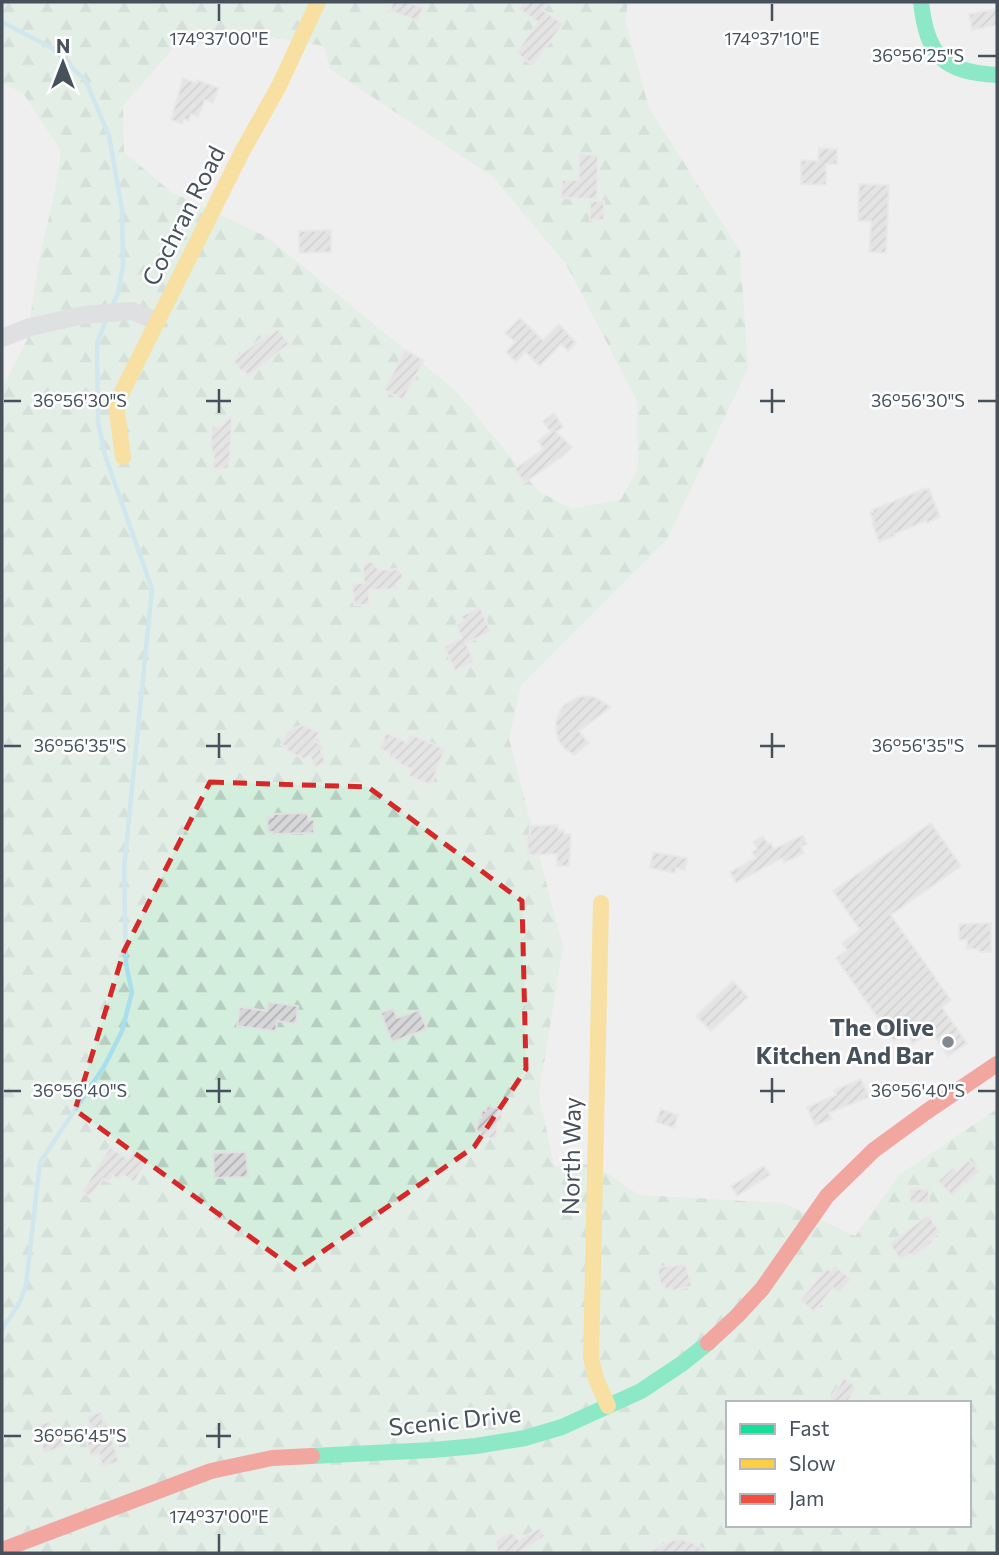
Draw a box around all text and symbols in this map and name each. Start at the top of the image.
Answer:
text: 174°37'00"E [169,27,269,49]
text: 174°37'10"E [724,27,820,49]
north arrow [28,28,98,98]
text: N [56,34,70,57]
text: 36°56'25"S [872,44,964,66]
street label: Cochran Road [135,141,230,290]
text: 36°56'30"S [33,389,127,411]
text: 36°56'30"S [871,389,965,411]
text: 36°56'35"S [34,734,126,756]
text: 36°56'35"S [872,734,964,756]
place label: The Olive Kitchen And Bar [756,1012,934,1069]
marker: The Olive Kitchen And Bar [940,1034,956,1050]
text: 36°56'40"S [33,1079,127,1101]
text: 36°56'40"S [871,1079,965,1101]
street label: North Way [555,1097,586,1215]
street label: Scenic Drive [387,1398,522,1441]
legend [726,1401,971,1527]
text: Fast [789,1415,830,1440]
text: 36°56'45"S [34,1424,126,1446]
text: Slow [789,1450,836,1475]
text: Jam [789,1485,824,1510]
text: 174°37'00"E [169,1505,269,1527]

